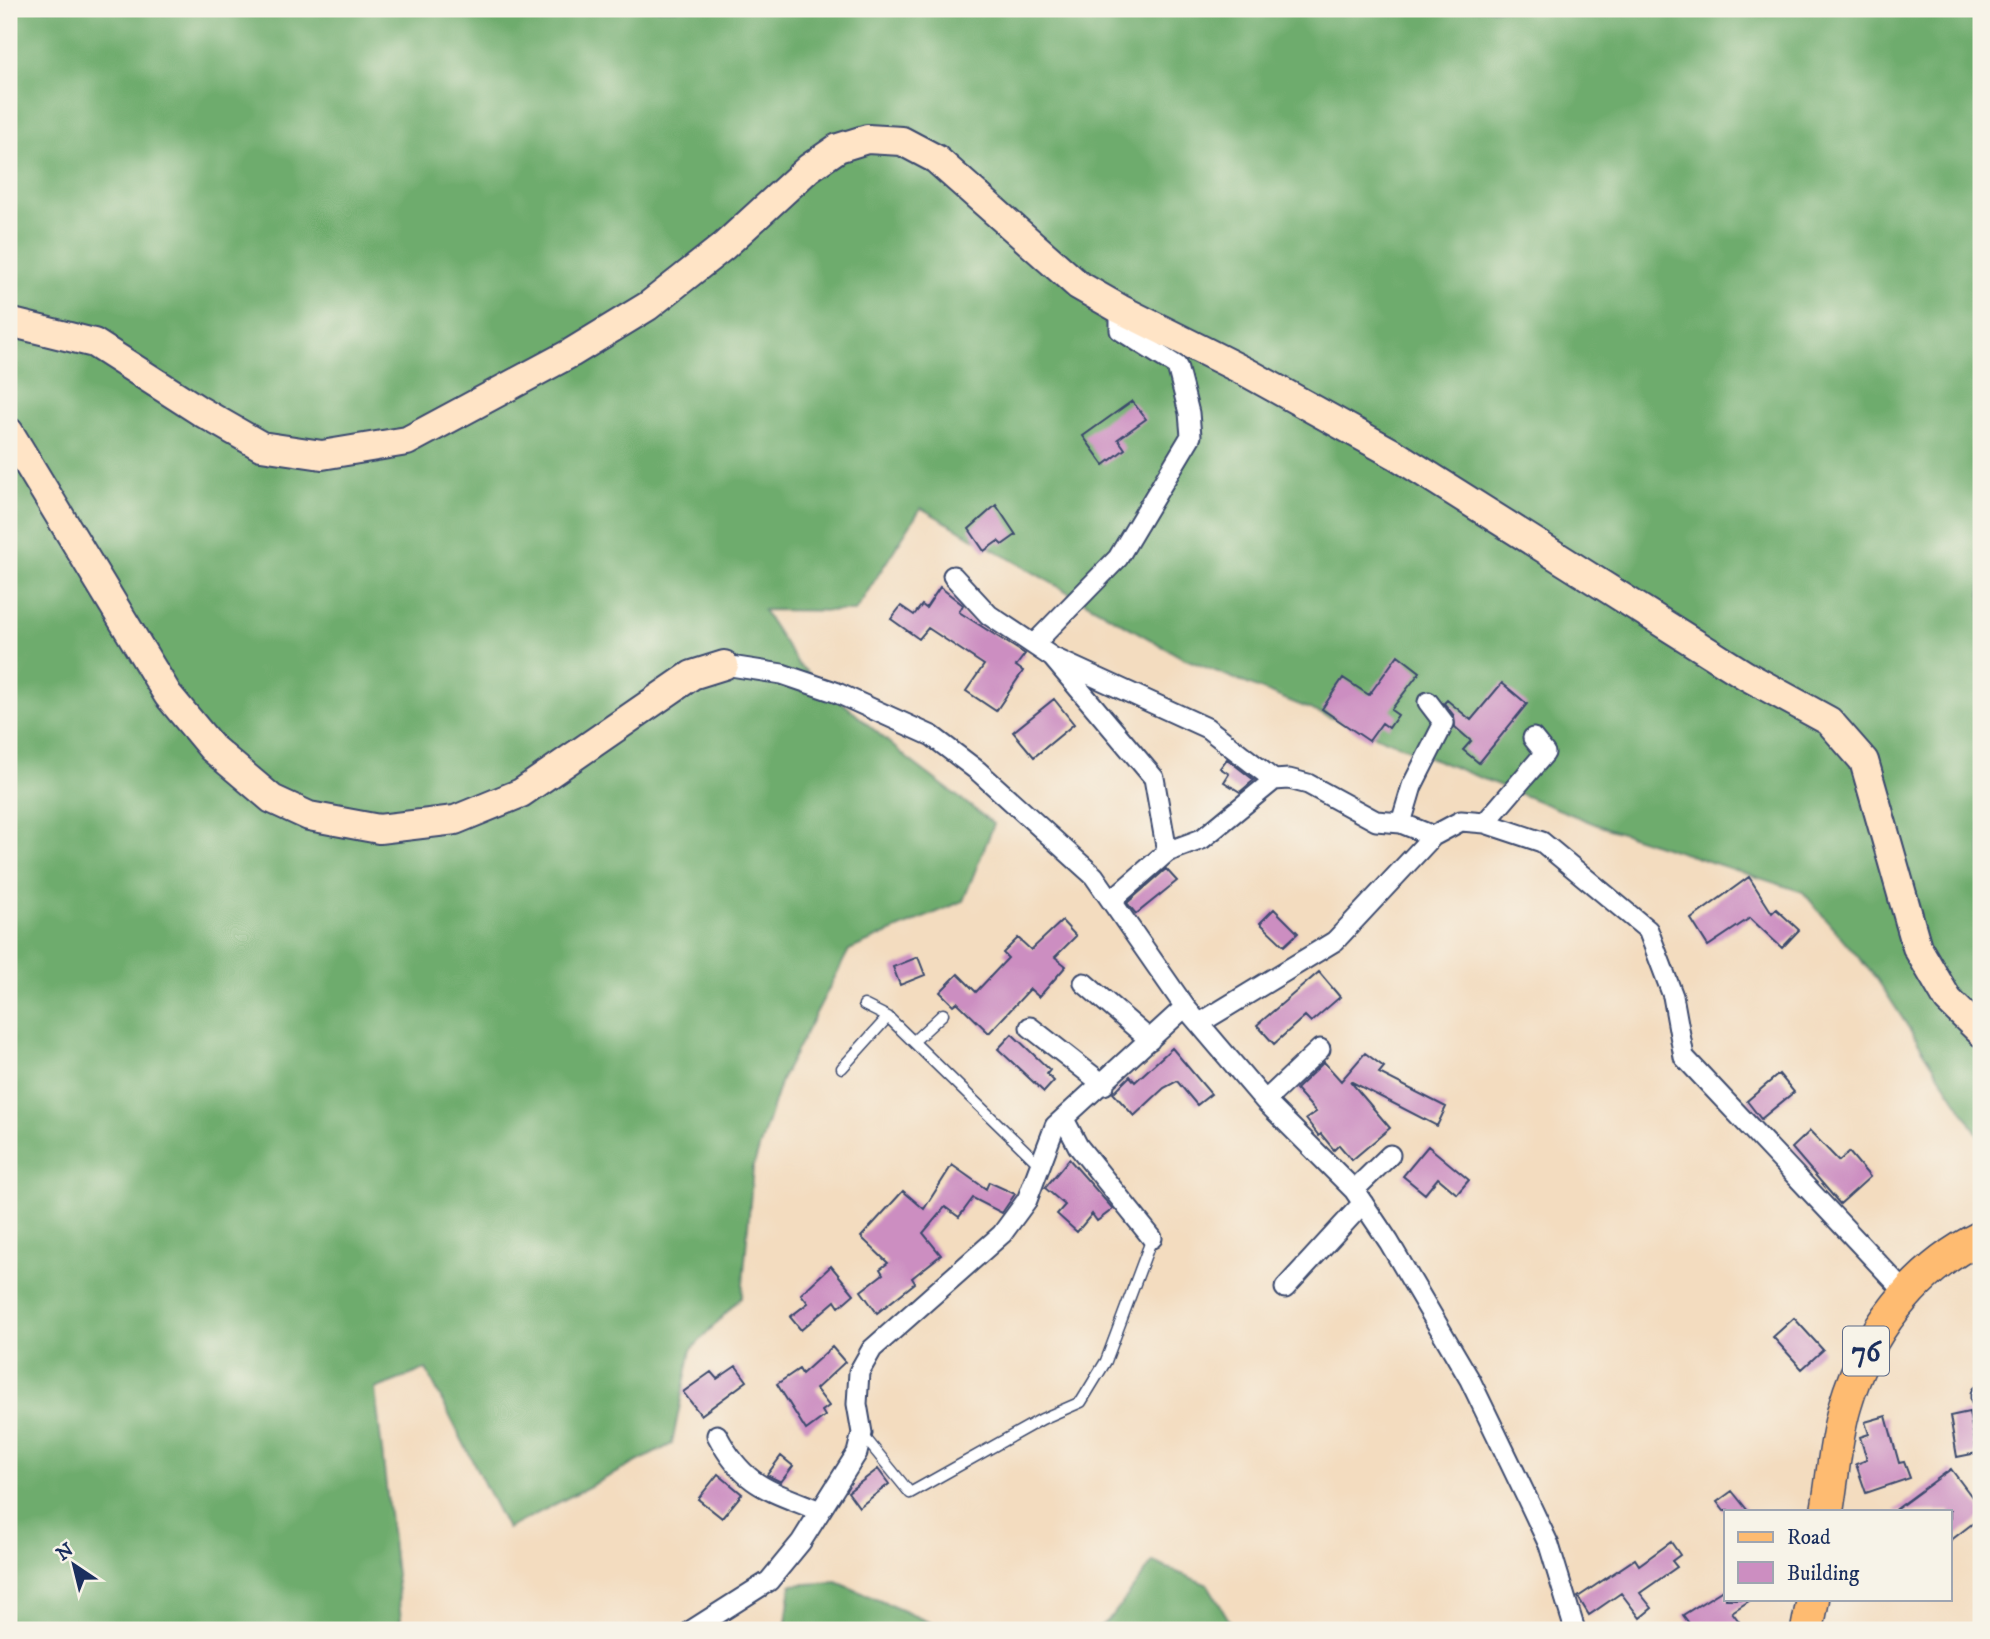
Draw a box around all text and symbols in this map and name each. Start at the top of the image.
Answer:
road number: 76 [1843,1326,1889,1376]
legend [1724,1510,1952,1600]
text: Road [1787,1525,1831,1551]
north arrow [38,1530,108,1600]
text: N [52,1538,78,1566]
text: Building [1787,1561,1860,1587]

